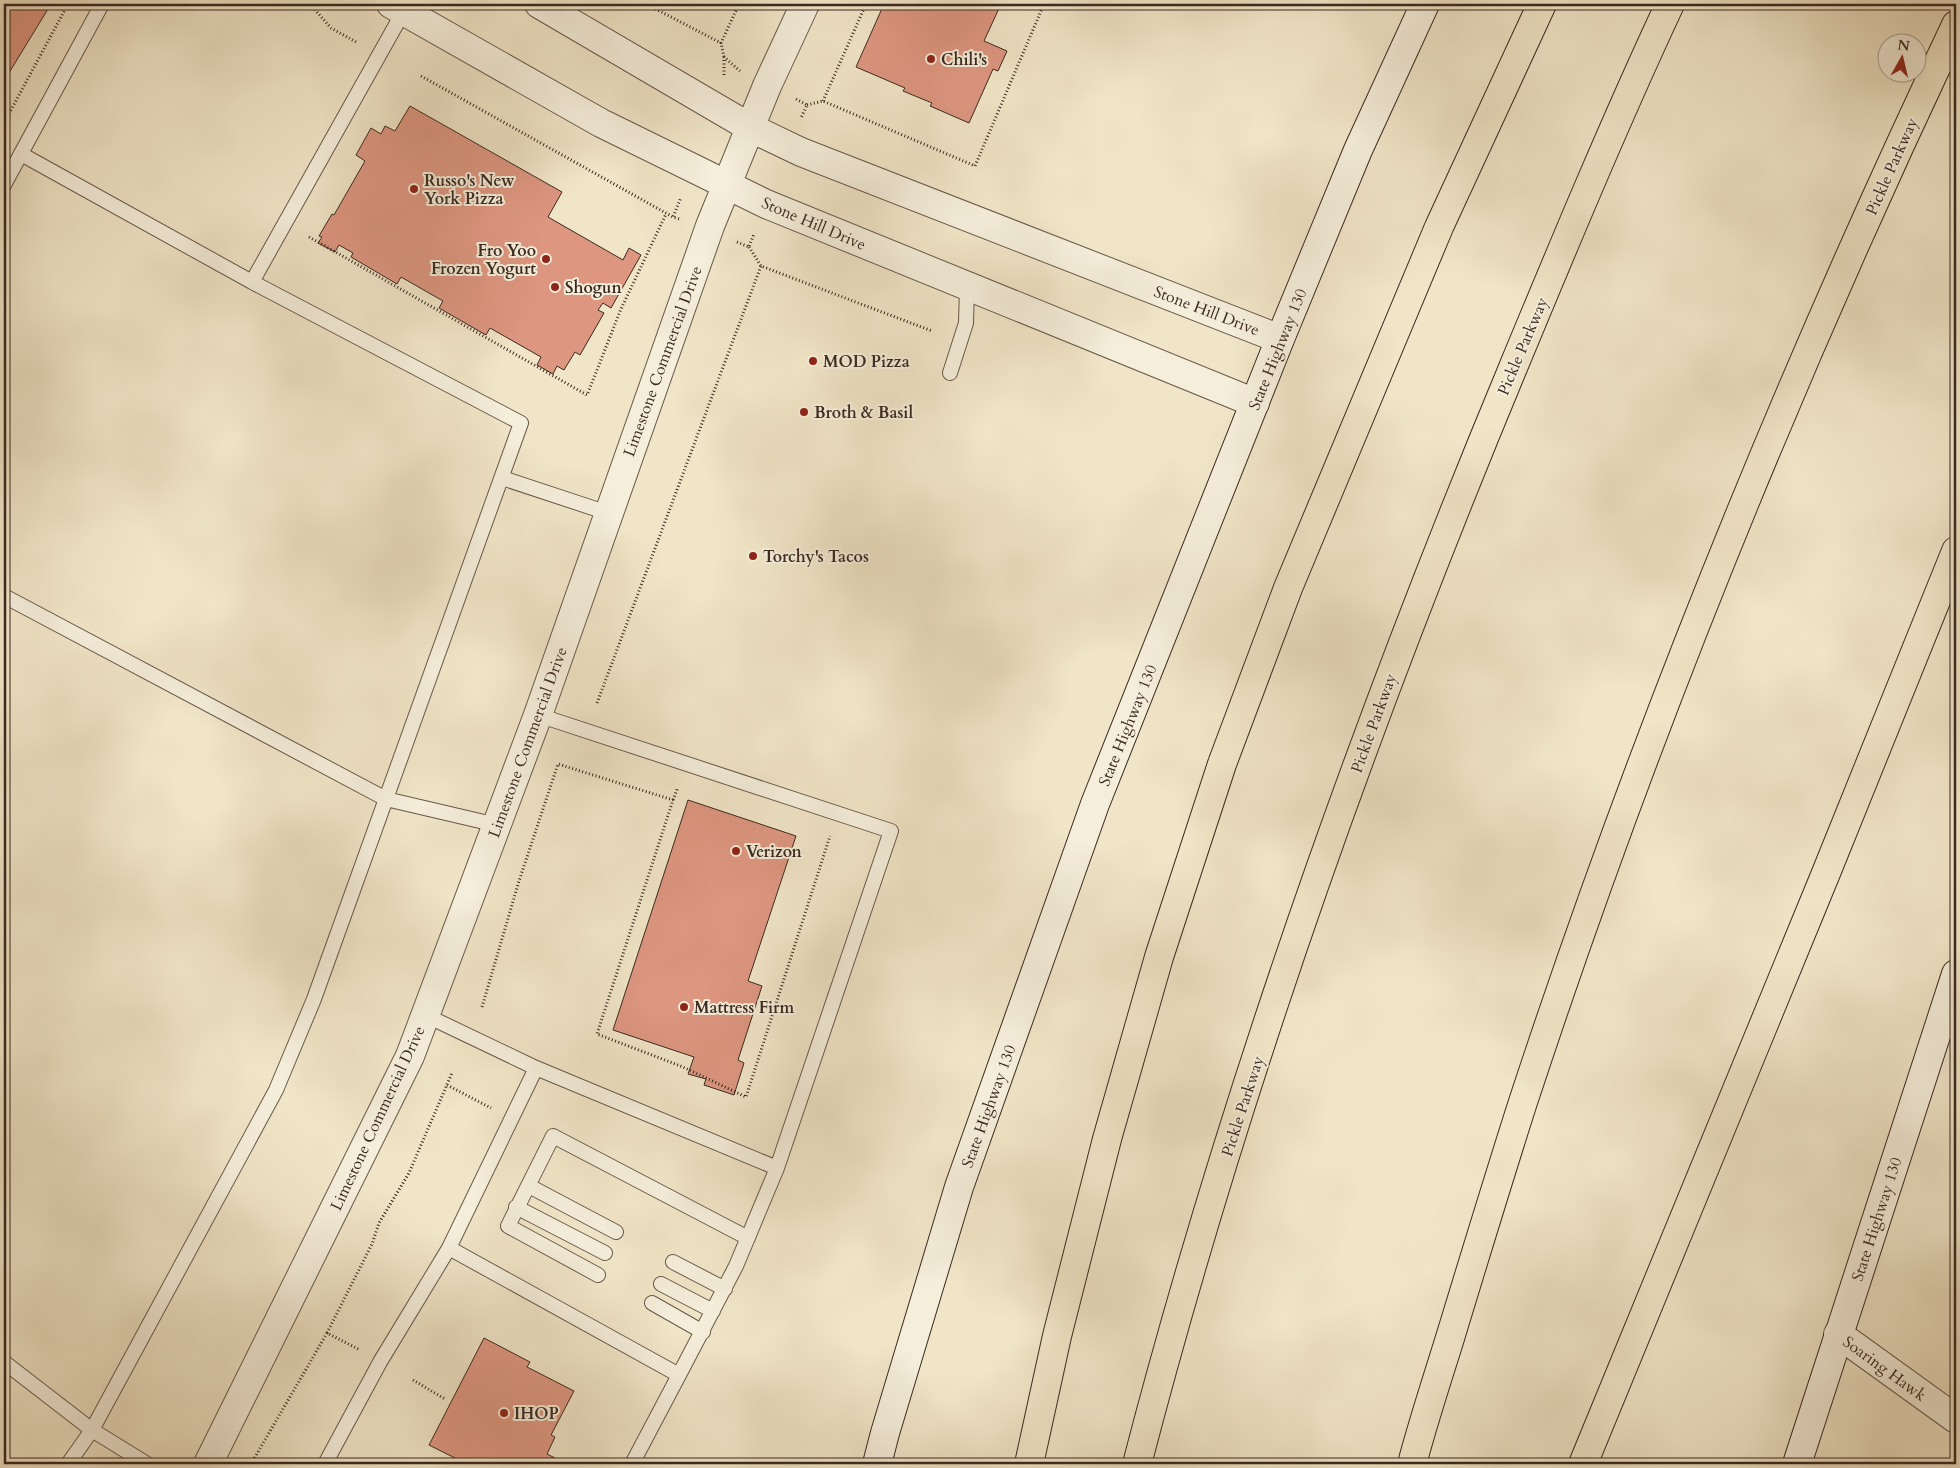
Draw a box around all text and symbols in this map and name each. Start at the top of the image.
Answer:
north arrow [1878,32,1928,82]
text: N [1896,35,1911,56]
place label: Chili's [941,49,987,71]
marker: Chili's [925,53,937,65]
street label: Pickle Parkway [1861,114,1923,219]
place label: Russo's New York Pizza [424,170,515,210]
marker: Russo's New York Pizza [408,183,420,195]
street label: Stone Hill Drive [758,192,869,256]
place label: Fro Yoo Frozen Yogurt [431,240,536,280]
marker: Fro Yoo Frozen Yogurt [540,253,552,265]
street label: Limestone Commercial Drive [618,263,708,460]
place label: Shogun [565,277,622,299]
marker: Shogun [549,281,561,293]
street label: Stone Hill Drive [1151,281,1263,341]
street label: State Highway 130 [1244,285,1312,413]
street label: Pickle Parkway [1492,294,1554,399]
place label: MOD Pizza [823,351,910,373]
marker: MOD Pizza [807,355,819,367]
place label: Broth & Basil [814,402,913,424]
marker: Broth & Basil [798,406,810,418]
place label: Torchy's Tacos [763,546,869,568]
marker: Torchy's Tacos [747,550,759,562]
street label: Limestone Commercial Drive [483,644,573,841]
street label: State Highway 130 [1094,661,1162,789]
street label: Pickle Parkway [1346,670,1402,776]
place label: Verizon [746,841,802,863]
marker: Verizon [730,845,742,857]
place label: Mattress Firm [694,997,794,1019]
marker: Mattress Firm [678,1001,690,1013]
street label: Limestone Commercial Drive [325,1022,430,1214]
street label: State Highway 130 [956,1042,1021,1171]
street label: Pickle Parkway [1216,1053,1270,1159]
street label: State Highway 130 [1847,1154,1907,1284]
street label: Soaring Hawk [1838,1331,1931,1407]
place label: IHOP [514,1403,559,1425]
marker: IHOP [498,1407,510,1419]

